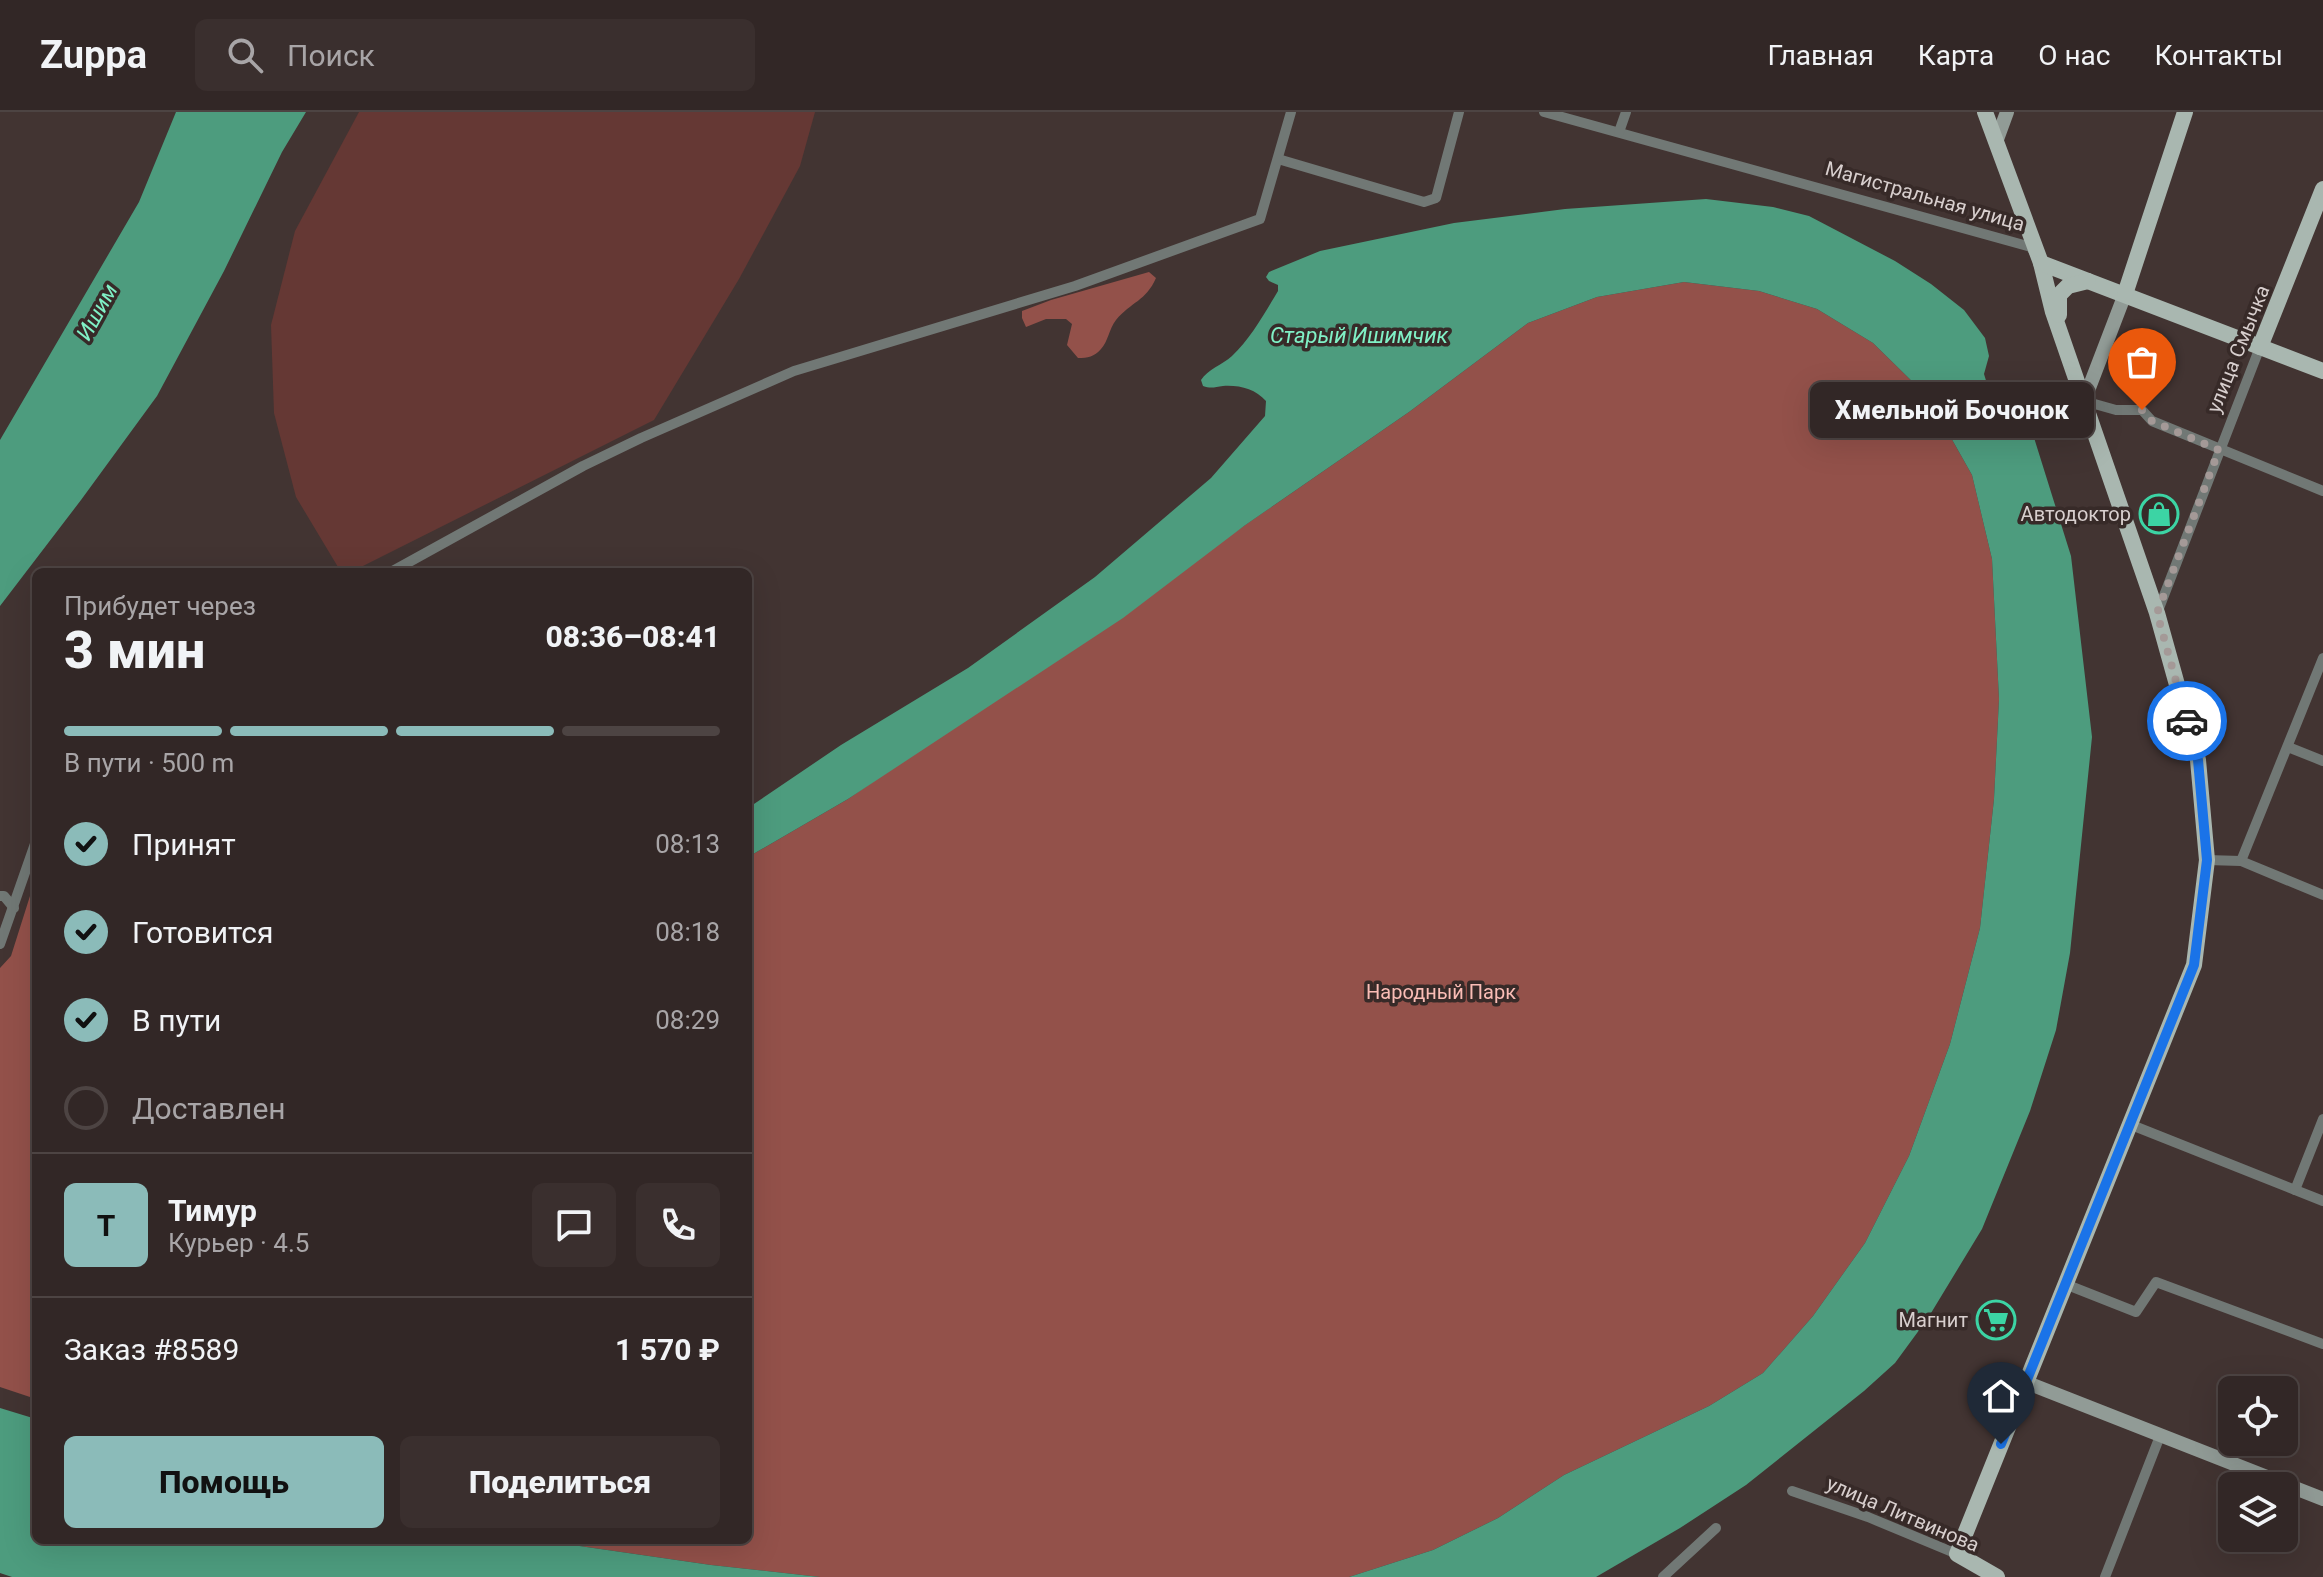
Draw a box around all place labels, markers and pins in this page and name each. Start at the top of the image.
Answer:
pin [2108,328,2176,410]
callout: Хмельной Бочонок [1810,382,2094,438]
shop icon: Автодоктор [2138,493,2180,535]
place label: Автодоктор [2021,502,2131,526]
supermarket icon: Магнит [1975,1299,2017,1341]
place label: Магнит [1899,1308,1968,1332]
pin [1967,1362,2035,1444]

